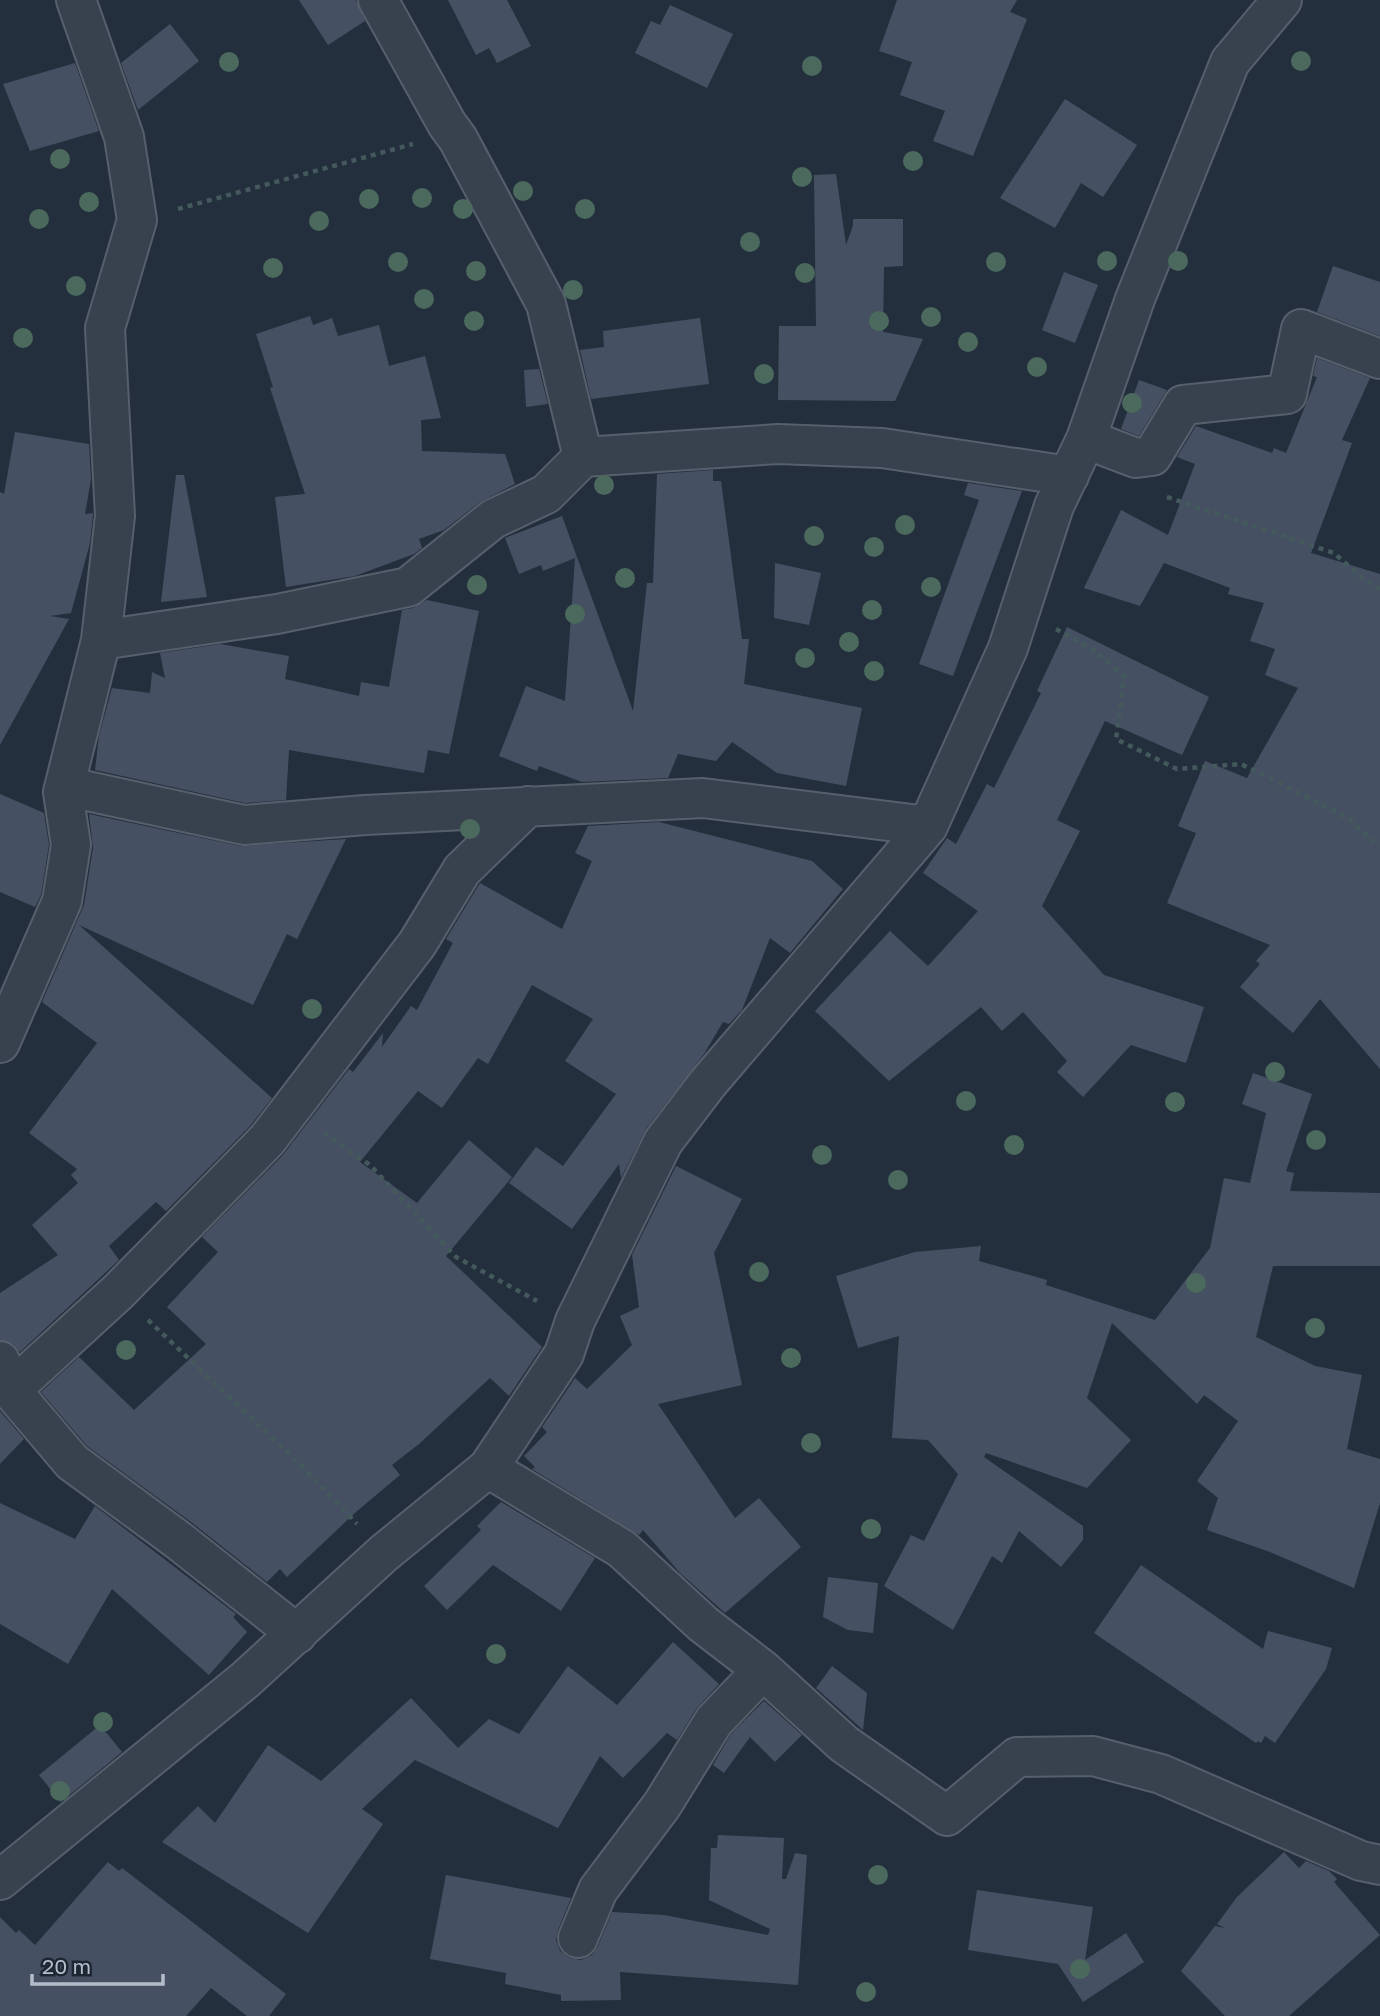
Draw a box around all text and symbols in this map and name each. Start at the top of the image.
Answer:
scale bar [32,1942,163,1986]
text: 20 m [42,1953,91,1979]

